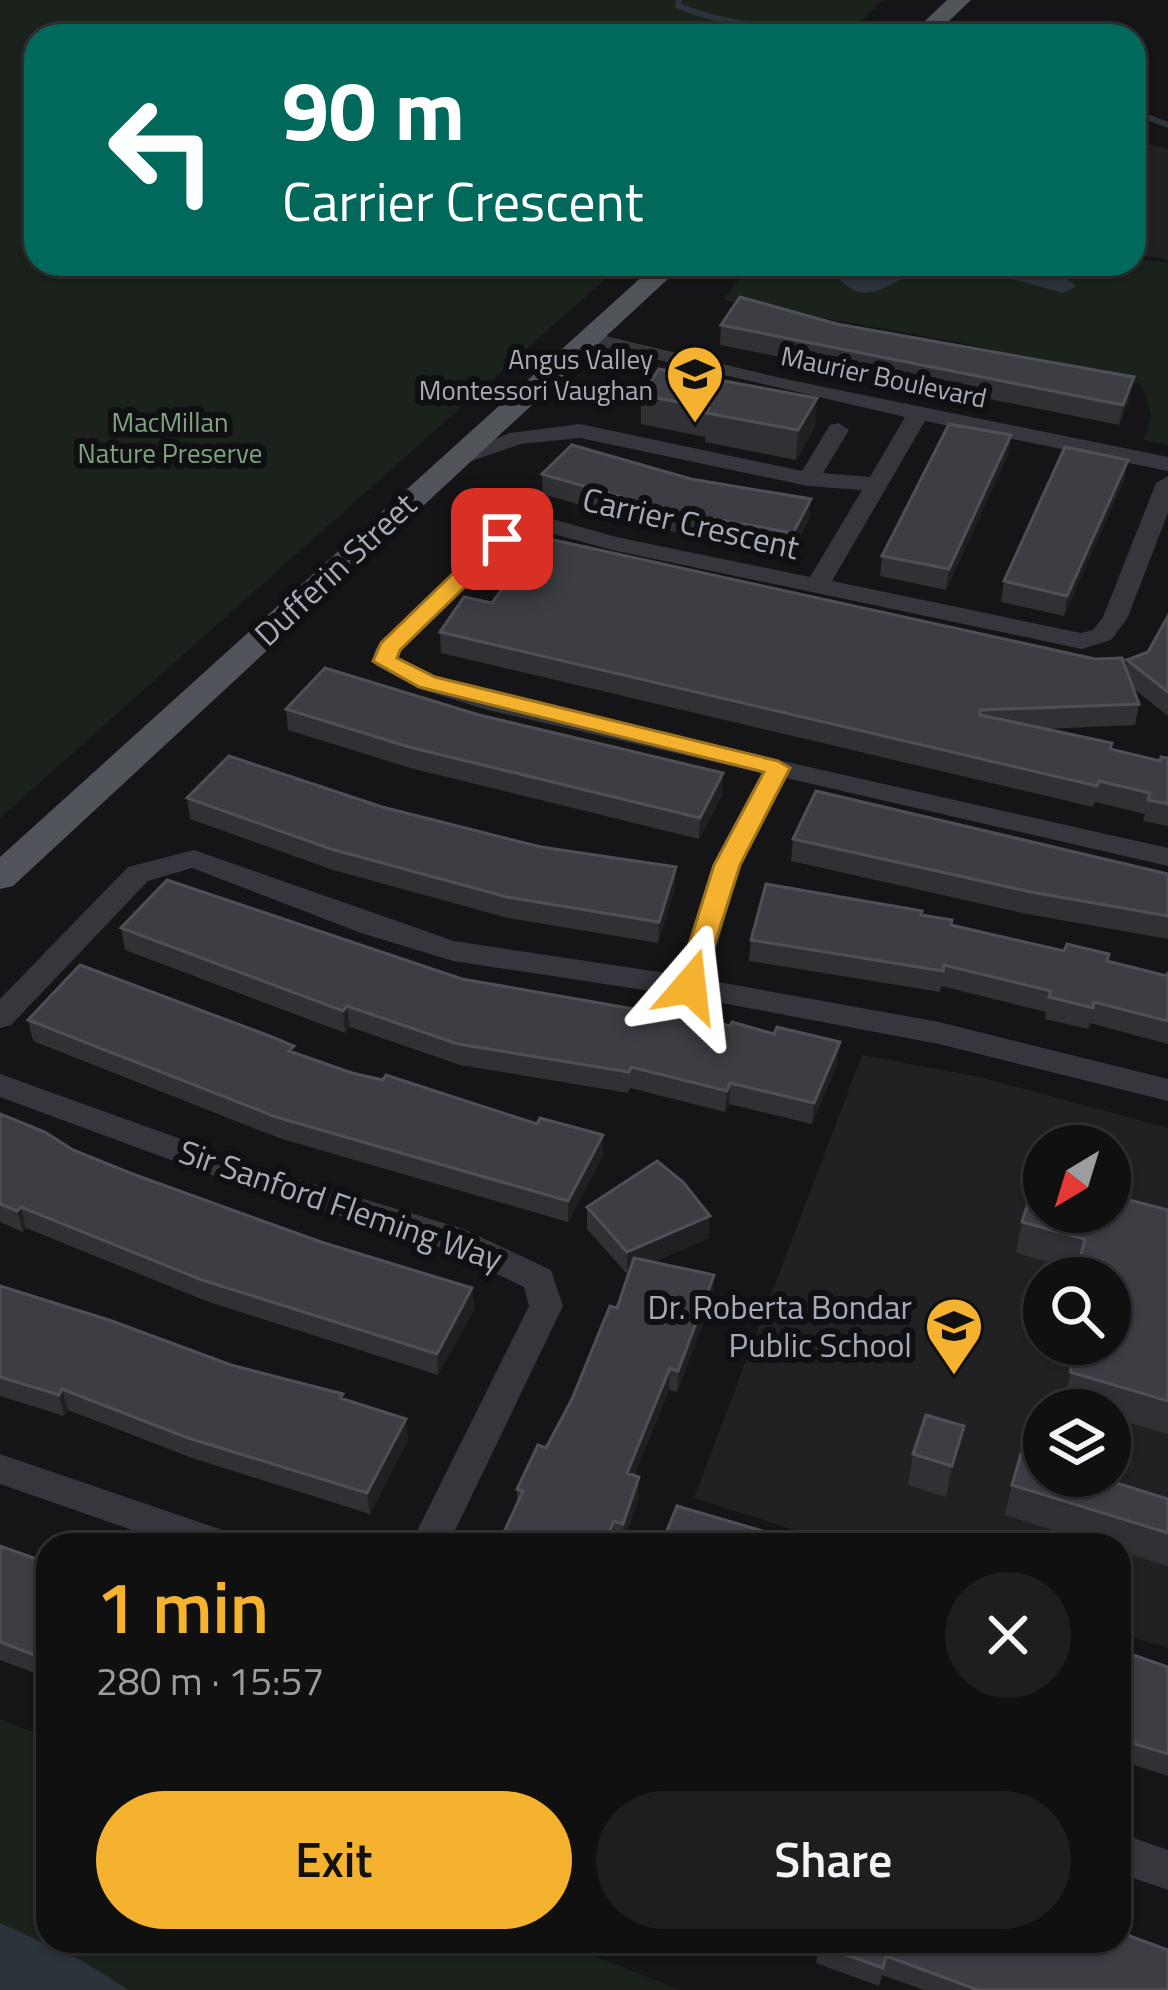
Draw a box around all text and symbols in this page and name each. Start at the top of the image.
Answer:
text: 90 m [282,45,465,173]
icon: left [84,72,240,228]
text: Carrier Crescent [282,160,643,242]
street label: Maurier Boulevard [777,334,991,418]
place label: Angus Valley Montessori Vaughan [419,338,653,410]
school or university icon: Angus Valley Montessori Vaughan [664,343,726,425]
park label: MacMillan Nature Preserve [78,401,262,473]
street label: Carrier Crescent [578,474,805,572]
street label: Dufferin Street [243,480,428,657]
pin [451,488,553,590]
icon: arrive [469,506,535,572]
position arrow [627,923,753,1049]
north arrow [1023,1125,1131,1233]
map controls [1023,1125,1131,1497]
street label: Sir Sanford Fleming Way [173,1126,510,1284]
button: search [1023,1257,1131,1365]
place label: Dr. Roberta Bondar Public School [648,1282,912,1370]
school or university icon: Dr. Roberta Bondar Public School [923,1295,985,1377]
button: layers [1023,1389,1131,1497]
text: 1 min [96,1551,269,1661]
button: close [945,1572,1071,1698]
text: 280 m · 15:57 [96,1651,324,1710]
button: Exit [96,1791,572,1929]
button: Share [596,1791,1071,1929]

